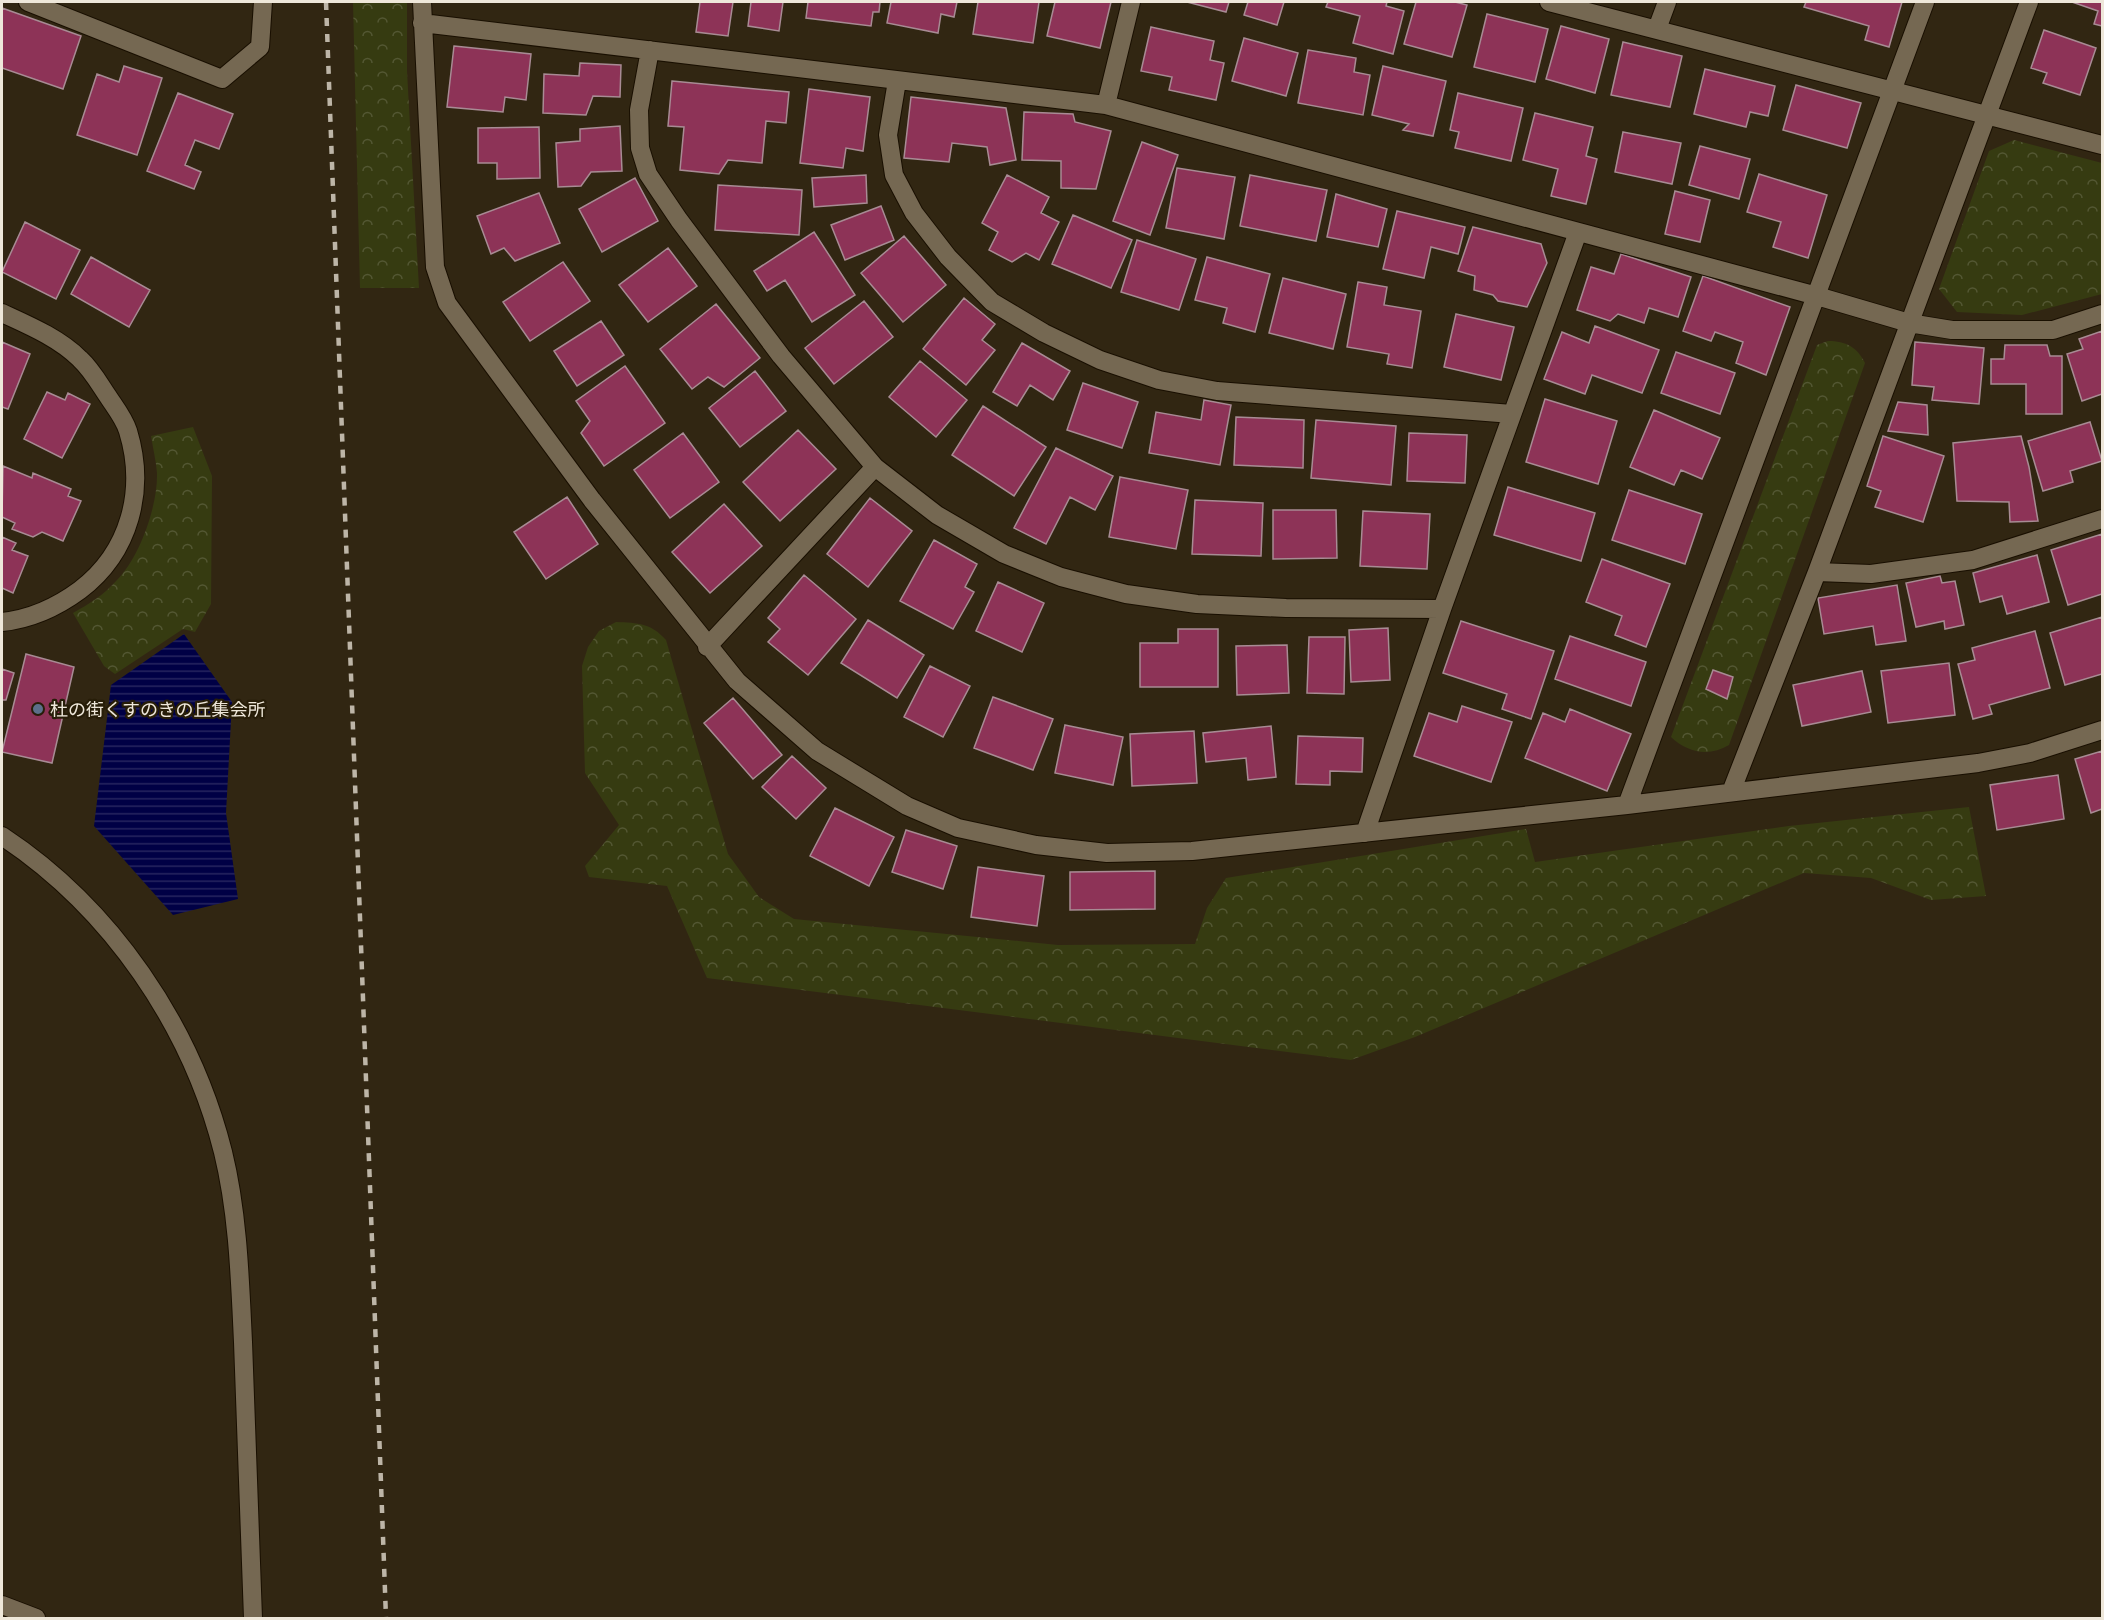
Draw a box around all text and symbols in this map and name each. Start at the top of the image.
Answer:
place label: 杜の街くすのきの丘集会所 [50,699,265,720]
marker: 杜の街くすのきの丘集会所 [31,702,45,716]

